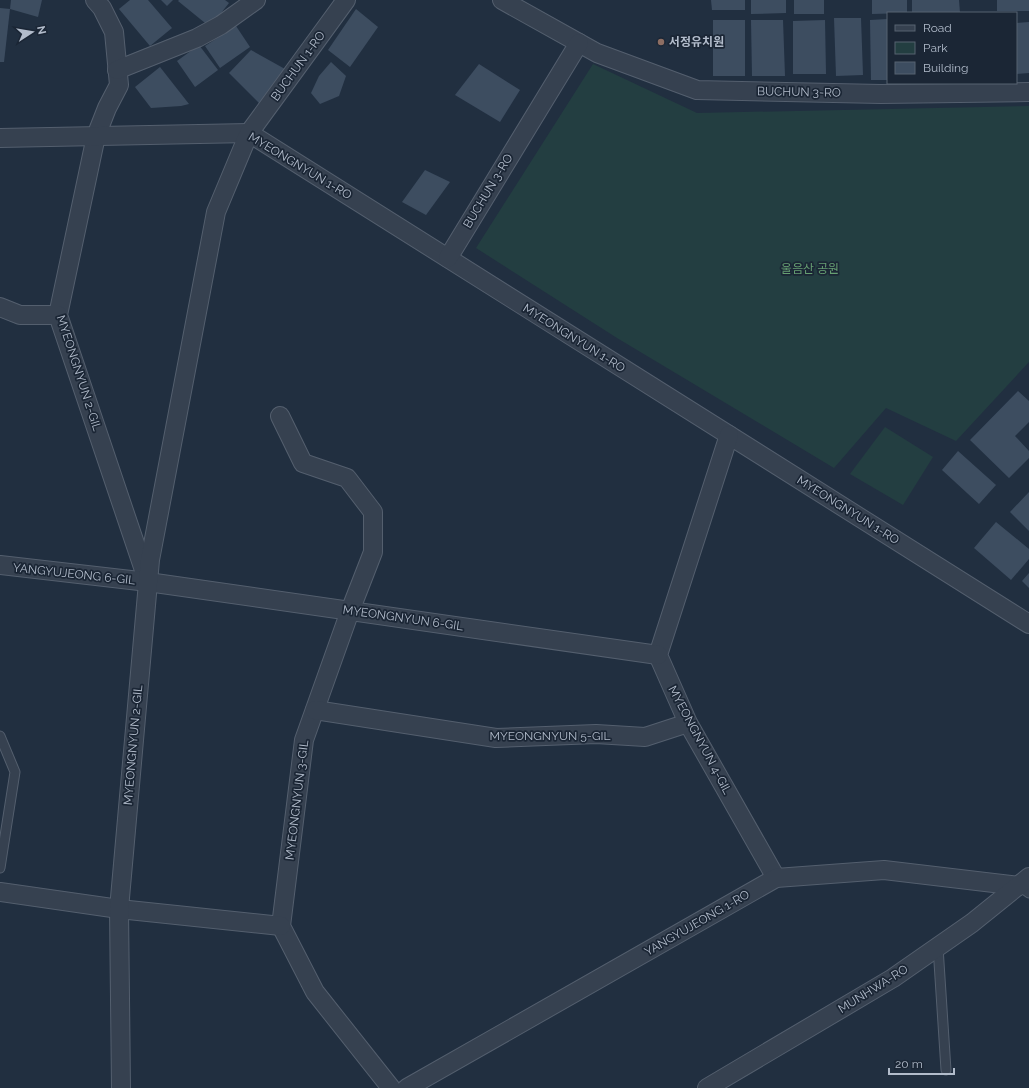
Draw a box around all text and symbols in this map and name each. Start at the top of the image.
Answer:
north arrow [12,12,52,52]
legend [887,12,1017,84]
text: Road [923,21,952,35]
text: N [34,25,49,35]
street label: BUCHUN 1-RO [268,29,328,103]
place label: 서정유치원 [669,35,724,49]
marker: 서정유치원 [656,37,666,47]
text: Park [923,41,948,55]
text: Building [923,61,969,75]
street label: BUCHUN 3-RO [757,84,841,100]
street label: MYEONGNYUN 1-RO [246,130,354,202]
street label: BUCHUN 3-RO [460,151,516,231]
park label: 울음산 공원 [781,262,839,276]
street label: MYEONGNYUN 1-RO [520,301,628,375]
street label: MYEONGNYUN 2-GIL [54,313,104,433]
street label: MYEONGNYUN 1-RO [794,473,902,547]
street label: YANGYUJEONG 6-GIL [12,561,136,587]
street label: MYEONGNYUN 6-GIL [342,603,464,633]
street label: MYEONGNYUN 4-GIL [665,683,735,797]
street label: MYEONGNYUN 2-GIL [121,684,145,806]
street label: MYEONGNYUN 5-GIL [490,729,610,743]
street label: MYEONGNYUN 3-GIL [283,739,311,861]
street label: YANGYUJEONG 1-RO [642,887,752,959]
street label: MUNHWA-RO [836,962,910,1016]
scale bar [889,1050,954,1076]
text: 20 m [895,1057,923,1071]

